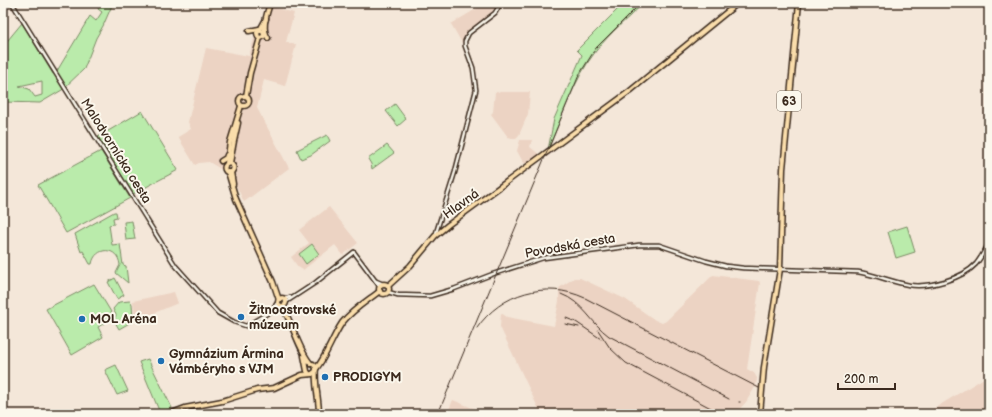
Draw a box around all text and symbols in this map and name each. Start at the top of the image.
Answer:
road number: 63 [777,91,801,111]
street label: Malodvornícka cesta [77,96,155,206]
street label: Hlavná [440,186,482,222]
street label: Povodská cesta [524,230,616,262]
place label: Žitnoostrovské múzeum [249,301,337,333]
place label: MOL Aréna [90,311,157,327]
marker: Žitnoostrovské múzeum [236,312,246,322]
marker: MOL Aréna [77,314,87,324]
place label: Gymnázium Ármina Vámbéryho s VJM [169,345,284,377]
marker: Gymnázium Ármina Vámbéryho s VJM [156,356,166,366]
scale bar [838,365,895,391]
place label: PRODIGYM [333,369,401,385]
marker: PRODIGYM [320,372,330,382]
text: 200 m [844,372,878,387]

